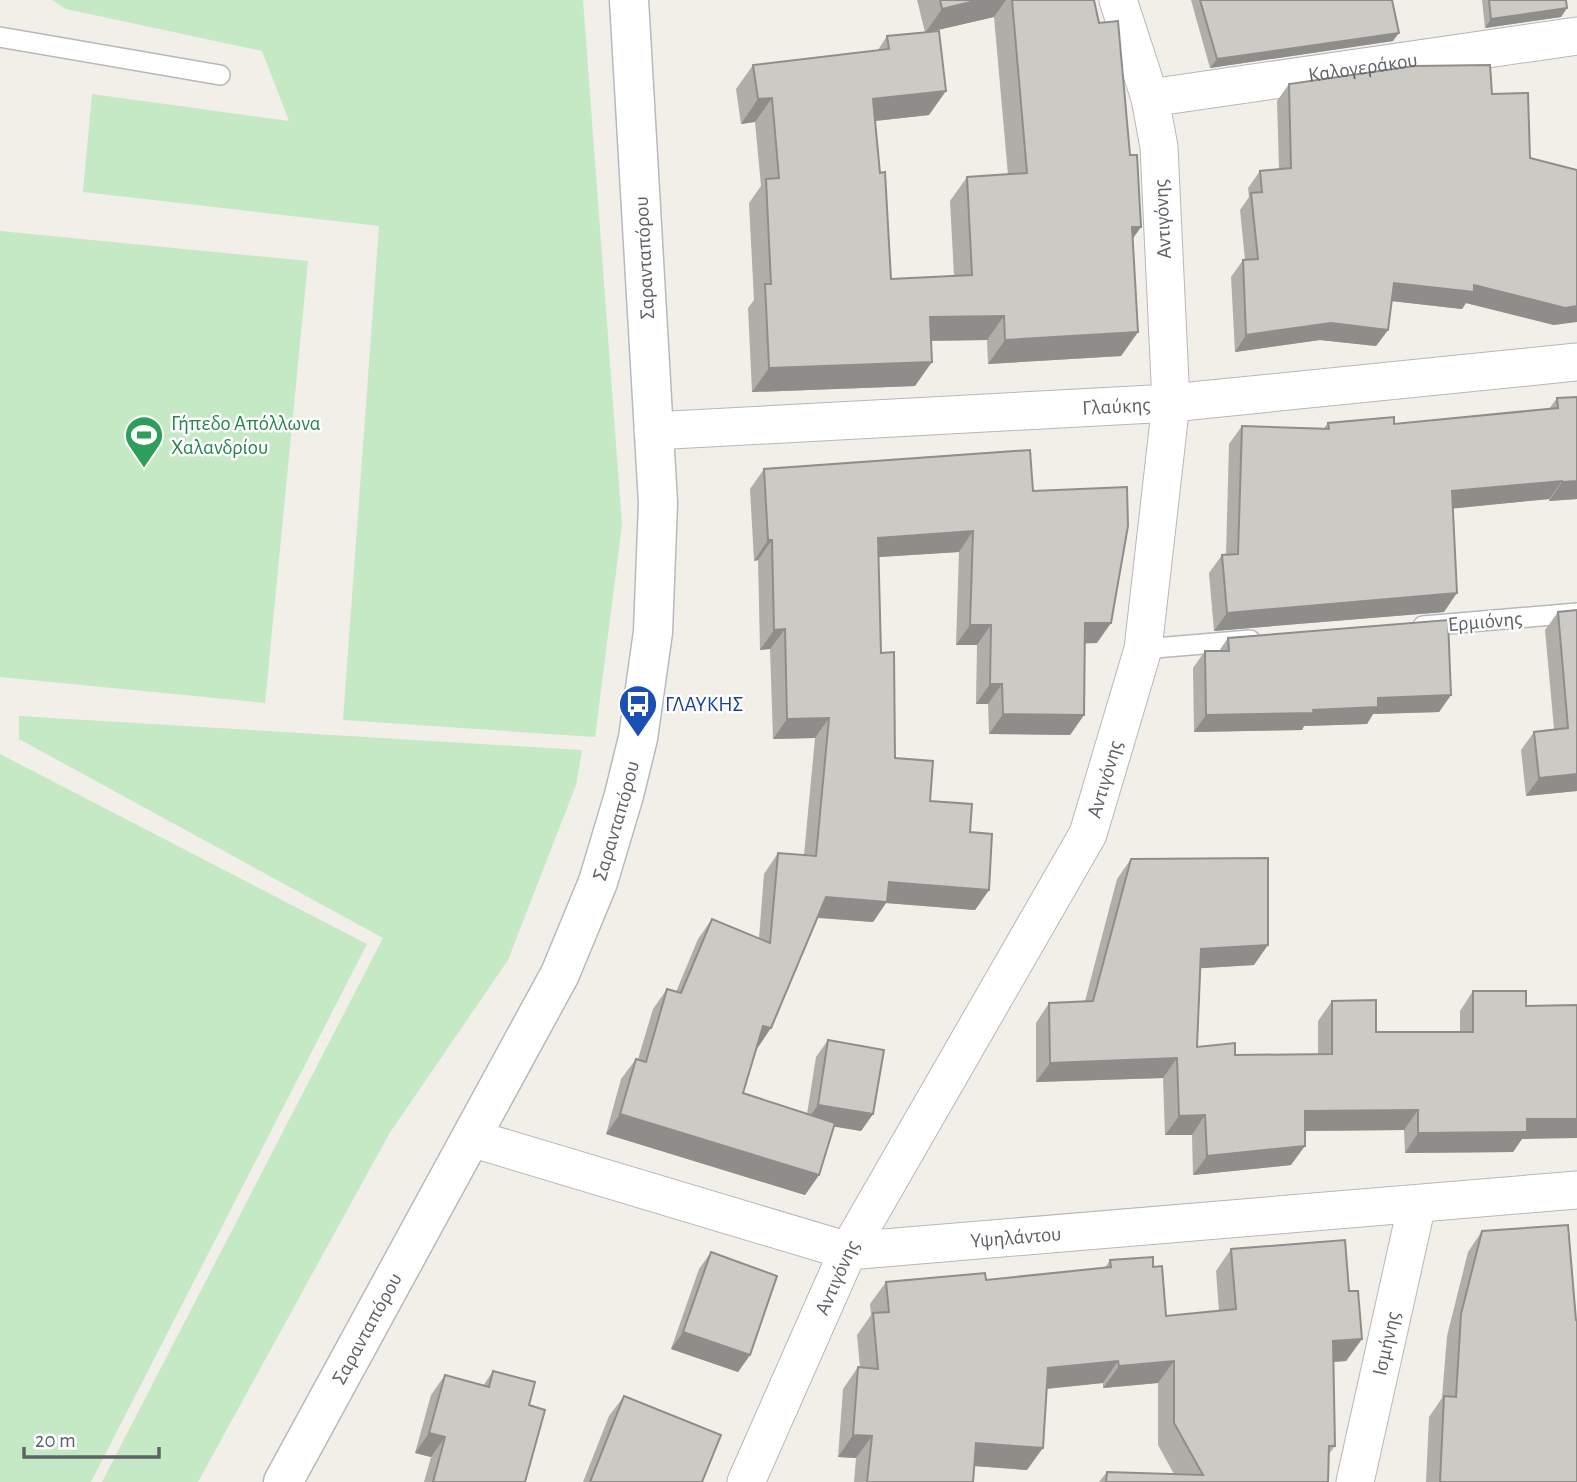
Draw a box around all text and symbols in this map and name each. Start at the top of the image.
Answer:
street label: Καλογεράκου [1307,49,1419,86]
street label: Αντιγόνης [1150,179,1175,259]
street label: Σαρανταπόρου [631,196,658,320]
street label: Γλαύκης [1082,394,1151,419]
place label: Γήπεδο Απόλλωνα Χαλανδρίου [171,413,321,458]
sports icon: Γήπεδο Απόλλωνα Χαλανδρίου [123,414,165,469]
street label: Ερμιόνης [1447,608,1523,635]
bus stop icon: ΓΛΑΥΚΗΣ [617,683,659,738]
place label: ΓΛΑΥΚΗΣ [665,694,744,715]
street label: Αντιγόνης [1083,738,1126,820]
street label: Σαρανταπόρου [589,759,643,883]
street label: Υψηλάντου [970,1223,1062,1252]
street label: Αντιγόνης [811,1236,863,1318]
street label: Σαρανταπόρου [328,1269,406,1388]
street label: Ισμήνης [1369,1309,1404,1378]
scale bar [24,1416,159,1460]
text: 20 m [35,1430,76,1451]

